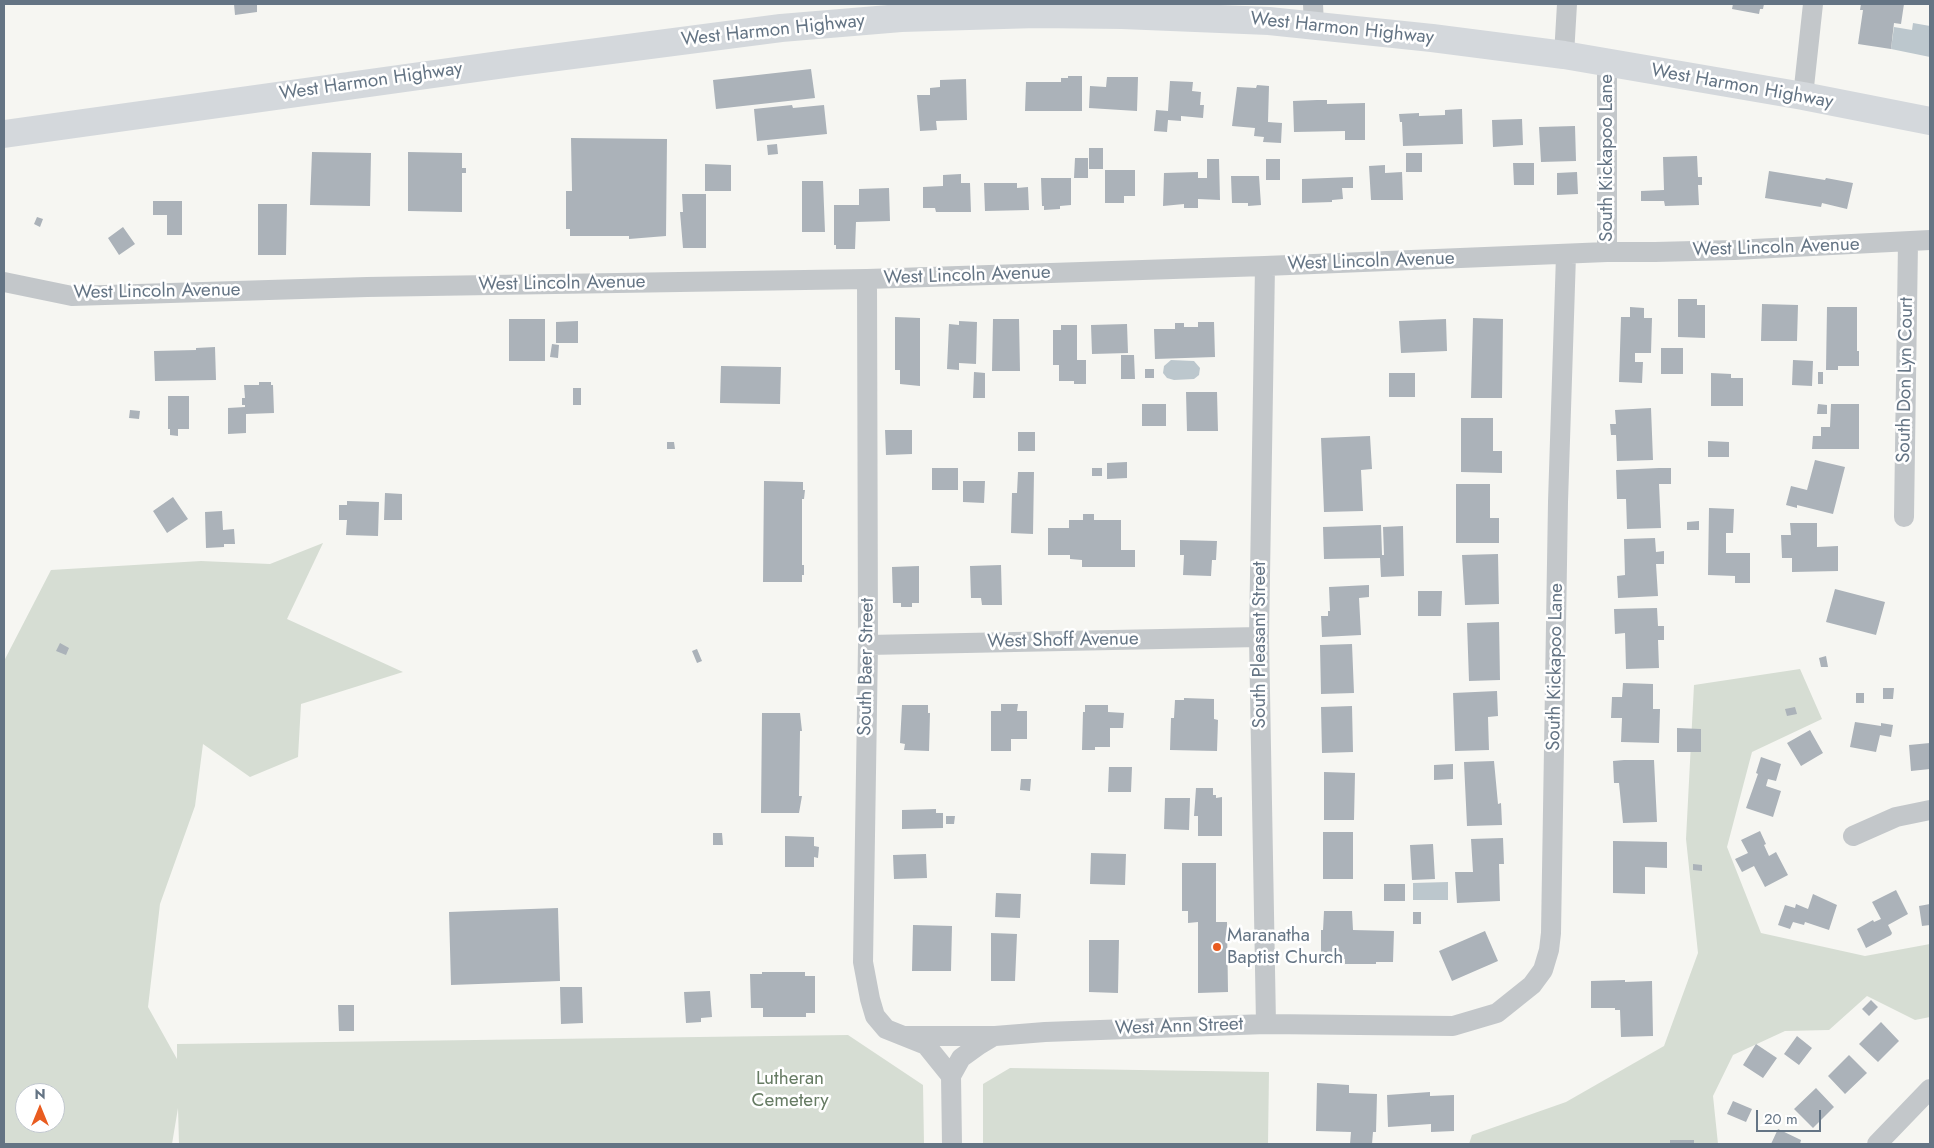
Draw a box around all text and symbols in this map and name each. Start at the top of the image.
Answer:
street label: West Harmon Highway [1249,8,1435,50]
street label: West Harmon Highway [680,10,866,52]
street label: West Harmon Highway [278,58,464,106]
street label: West Harmon Highway [1649,60,1835,114]
street label: South Kickapoo Lane [1596,74,1618,242]
street label: West Lincoln Avenue [1692,234,1860,262]
street label: West Lincoln Avenue [1287,248,1455,276]
street label: West Lincoln Avenue [883,262,1051,290]
street label: West Lincoln Avenue [478,271,646,297]
street label: West Lincoln Avenue [73,279,241,305]
street label: South Don Lyn Court [1893,297,1919,463]
street label: South Pleasant Street [1249,561,1271,729]
street label: South Kickapoo Lane [1543,583,1569,751]
street label: South Baer Street [854,598,880,736]
street label: West Shoff Avenue [987,628,1139,654]
place label: Maranatha Baptist Church [1227,925,1343,969]
marker: Maranatha Baptist Church [1211,941,1223,953]
street label: West Ann Street [1114,1013,1244,1041]
park label: Lutheran Cemetery [751,1068,829,1112]
north arrow [15,1083,65,1133]
text: N [34,1084,46,1104]
scale bar [1759,1100,1824,1132]
text: 20 m [1764,1108,1798,1130]

